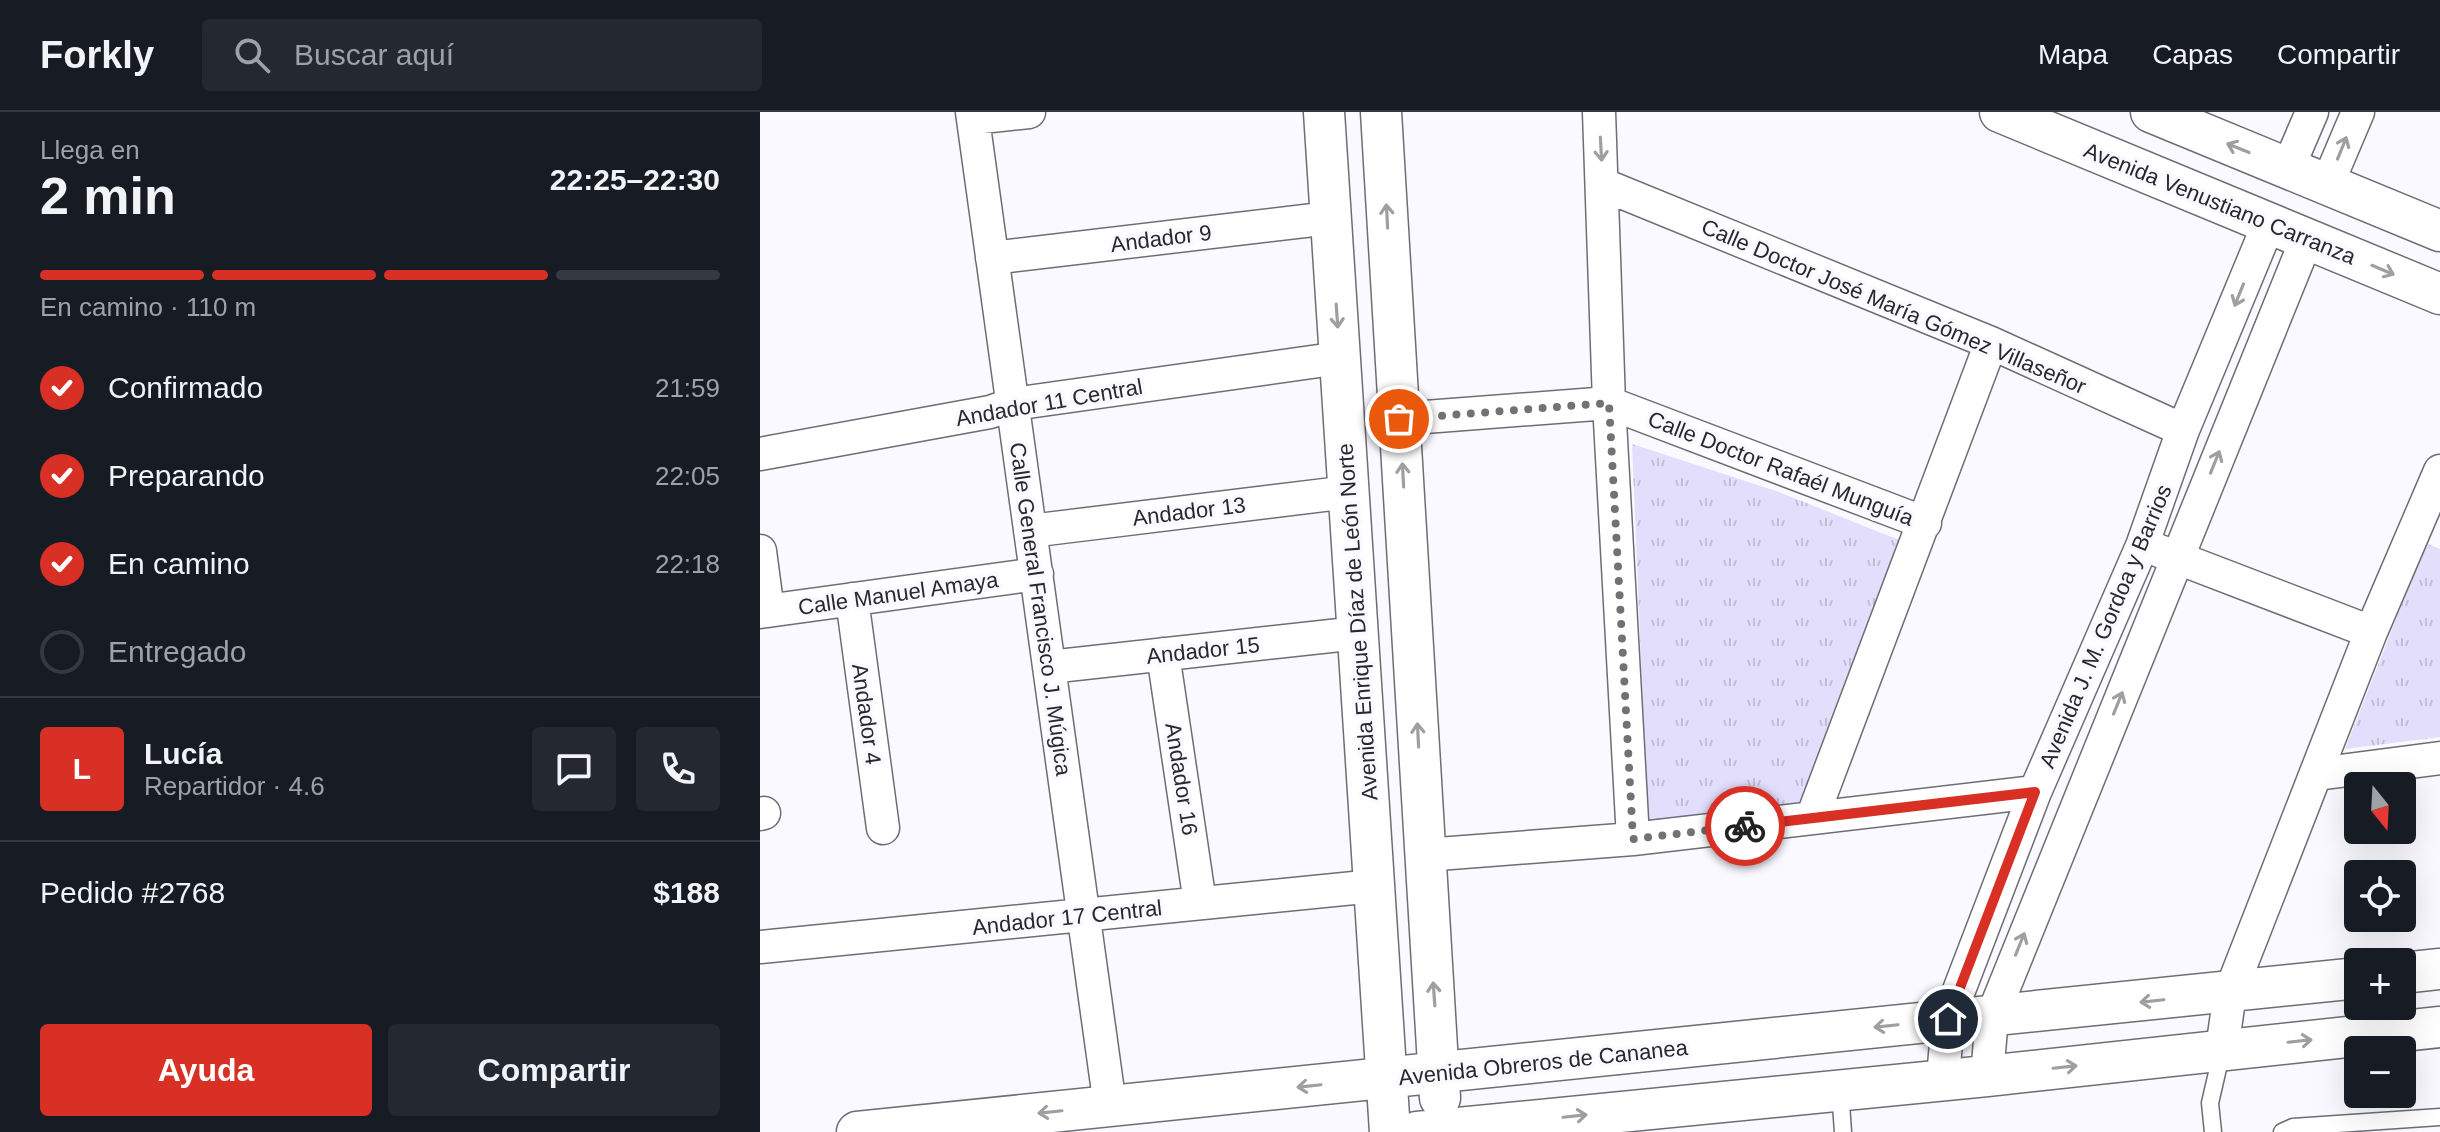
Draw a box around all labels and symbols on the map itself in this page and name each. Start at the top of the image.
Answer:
one-way arrow [1594,135,1609,162]
one-way arrow [2336,136,2351,161]
street label: Avenida Venustiano Carranza [2080,137,2360,270]
one-way arrow [2226,140,2251,154]
one-way arrow [1379,203,1394,230]
street label: Calle Doctor José María Gómez Villaseñor [1698,214,2090,399]
street label: Andador 9 [1109,220,1213,257]
one-way arrow [2370,264,2395,279]
one-way arrow [2231,282,2246,307]
one-way arrow [1330,302,1345,329]
street label: Andador 11 Central [954,374,1144,431]
pin [1365,385,1433,453]
street label: Calle Doctor Rafaél Munguía [1644,406,1918,531]
street label: Calle General Francisco J. Múgica [1005,441,1076,778]
street label: Avenida Enrique Díaz de León Norte [1333,443,1382,801]
one-way arrow [2209,450,2224,475]
one-way arrow [1395,462,1410,489]
street label: Avenida J. M. Gordoa y Barrios [2034,481,2177,772]
street label: Andador 13 [1131,492,1247,531]
street label: Calle Manuel Amaya [796,567,1000,620]
street label: Andador 15 [1145,632,1261,669]
street label: Andador 4 [847,662,886,766]
one-way arrow [2111,691,2126,716]
street label: Andador 16 [1160,721,1203,837]
one-way arrow [1410,722,1425,749]
north arrow [2344,772,2416,844]
courier [1705,786,1785,866]
street label: Andador 17 Central [971,895,1163,940]
one-way arrow [2014,932,2029,957]
one-way arrow [1426,981,1441,1008]
pin [1914,985,1982,1053]
one-way arrow [2139,994,2166,1009]
one-way arrow [1873,1018,1900,1033]
one-way arrow [2286,1034,2313,1049]
street label: Avenida Obreros de Cananea [1397,1035,1690,1090]
one-way arrow [2051,1059,2078,1074]
one-way arrow [1296,1079,1323,1094]
one-way arrow [1037,1105,1064,1120]
one-way arrow [1561,1108,1588,1123]

